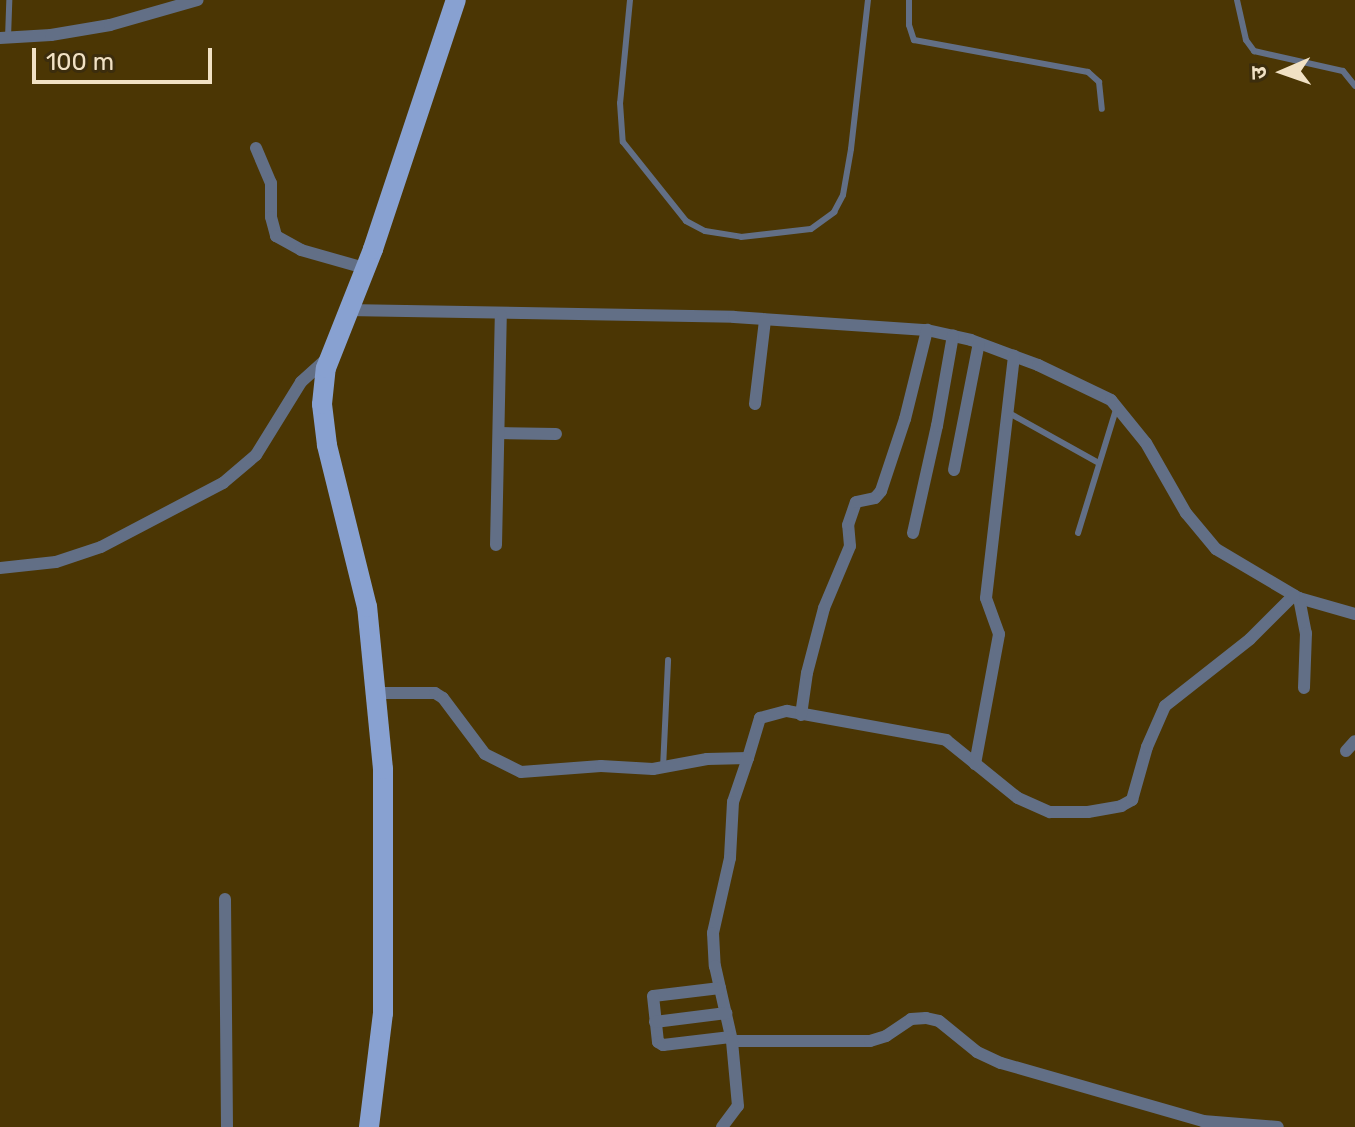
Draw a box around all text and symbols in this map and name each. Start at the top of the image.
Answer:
scale bar [36,32,216,82]
north arrow [1243,32,1323,112]
text: 100 m [46,48,114,76]
text: उ [1245,66,1272,80]

